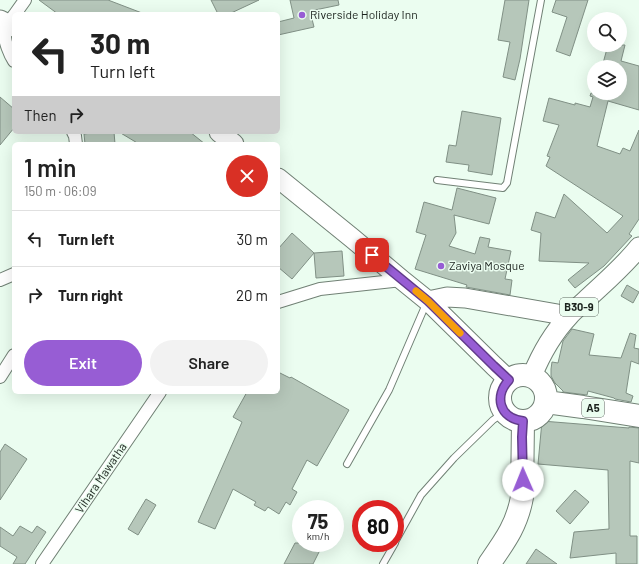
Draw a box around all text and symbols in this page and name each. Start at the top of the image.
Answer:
place label: Riverside Holiday Inn [310,7,418,21]
marker: Riverside Holiday Inn [297,10,307,20]
map controls [587,12,627,100]
button: search [587,12,627,52]
text: 30 m [90,26,150,60]
icon: left [24,28,76,80]
text: Turn left [90,60,156,82]
button: layers [587,60,627,100]
icon: right [65,104,87,126]
text: Then [24,106,57,124]
text: 1 min [24,153,76,182]
button: close [226,155,268,197]
text: 150 m · 06:09 [24,183,96,199]
icon: left [24,228,46,250]
text: Turn left [58,230,114,248]
text: 30 m [236,230,268,248]
pin [355,238,389,272]
icon: arrive [361,244,383,266]
place label: Zaviya Mosque [449,258,525,272]
marker: Zaviya Mosque [436,261,446,271]
icon: right [24,284,46,306]
text: Turn right [58,286,123,304]
text: 20 m [236,286,268,304]
road number: B30-9 [560,298,598,316]
button: Exit [24,340,142,386]
button: Share [150,340,268,386]
road number: A5 [582,399,604,417]
street label: Vihara Mawatha [71,440,129,515]
position arrow [502,459,544,501]
speed limit sign: 80 [352,500,404,552]
text: 75 [308,509,328,533]
text: km/h [307,530,329,542]

